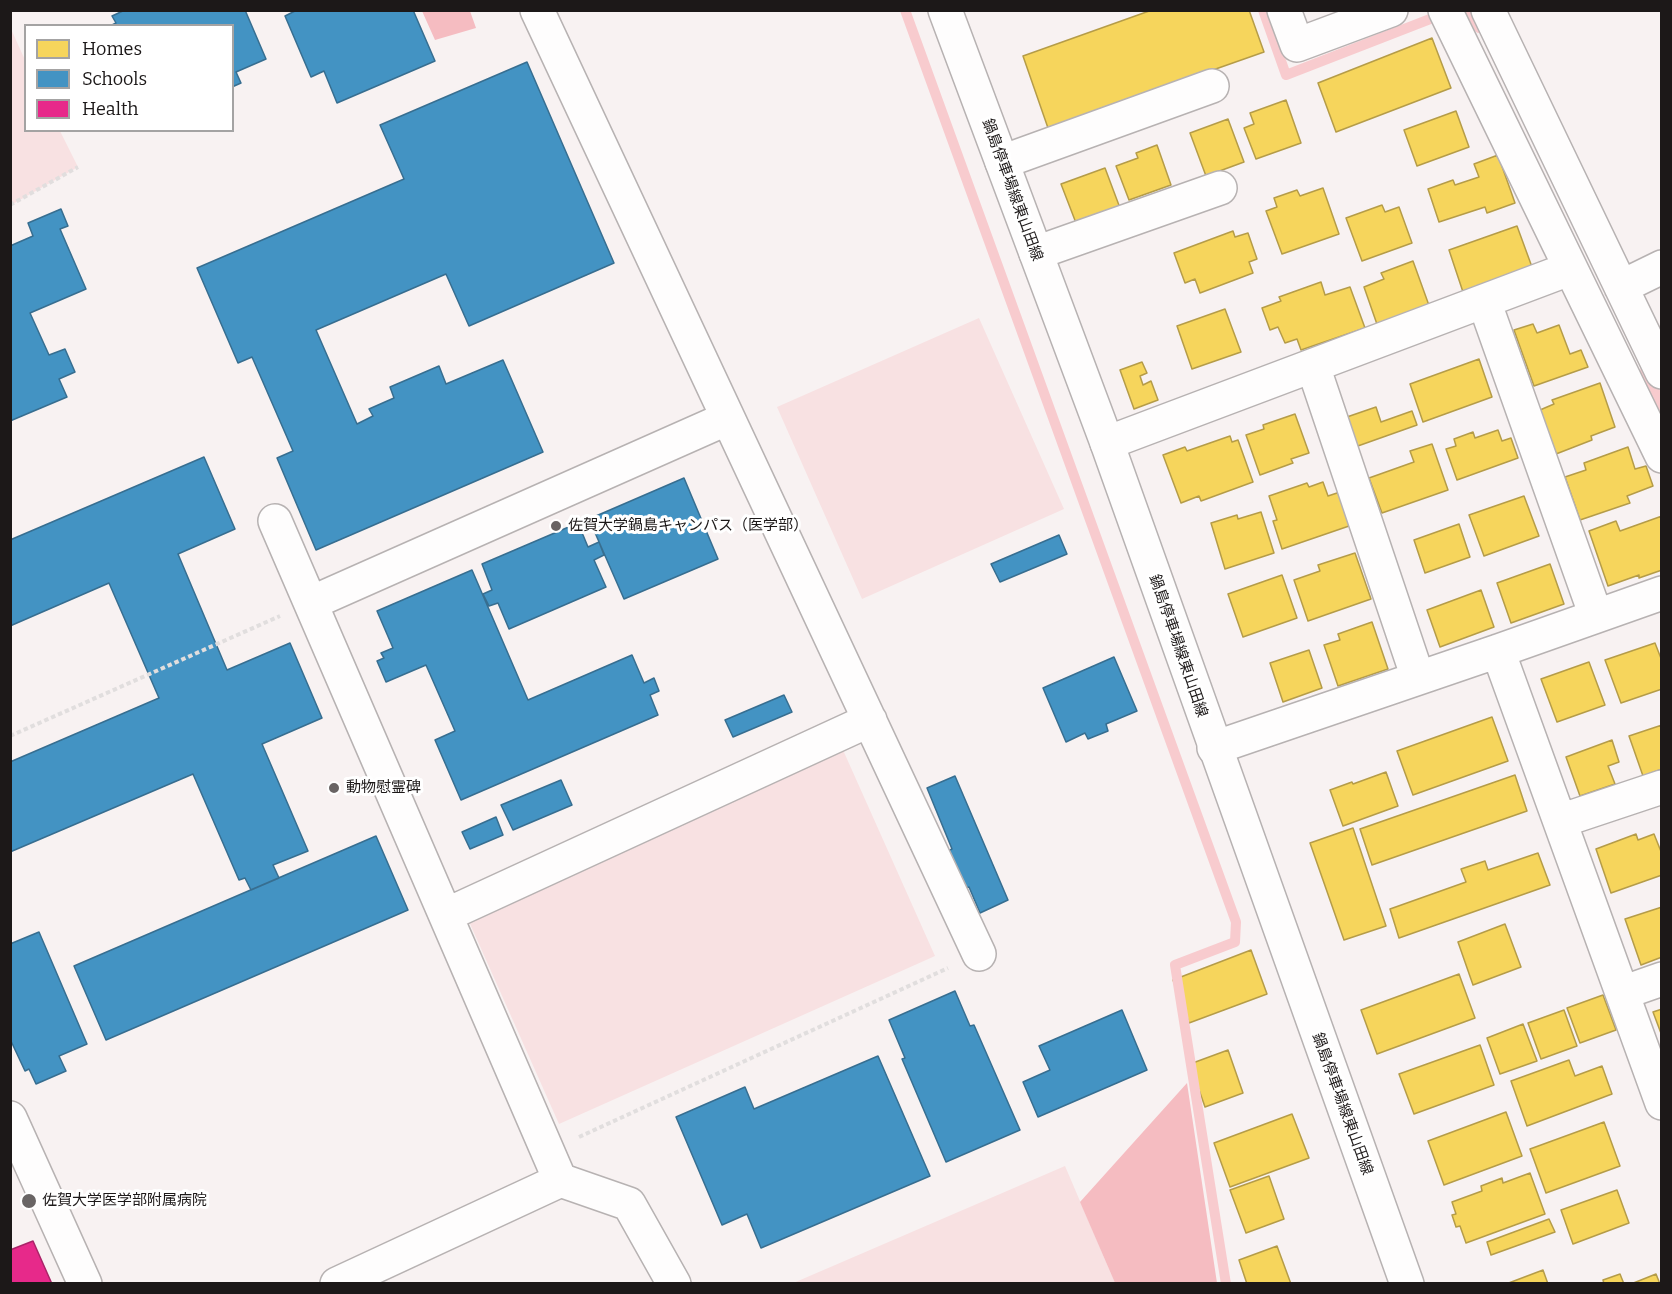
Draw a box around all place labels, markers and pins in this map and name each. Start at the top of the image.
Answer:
place label: 佐賀大学鍋島キャンパス（医学部） [568,517,808,535]
marker: 佐賀大学鍋島キャンパス（医学部） [549,519,563,533]
place label: 動物慰霊碑 [346,779,421,797]
marker: 動物慰霊碑 [327,781,341,795]
marker: 佐賀大学医学部附属病院 [20,1192,38,1210]
place label: 佐賀大学医学部附属病院 [42,1192,207,1210]

